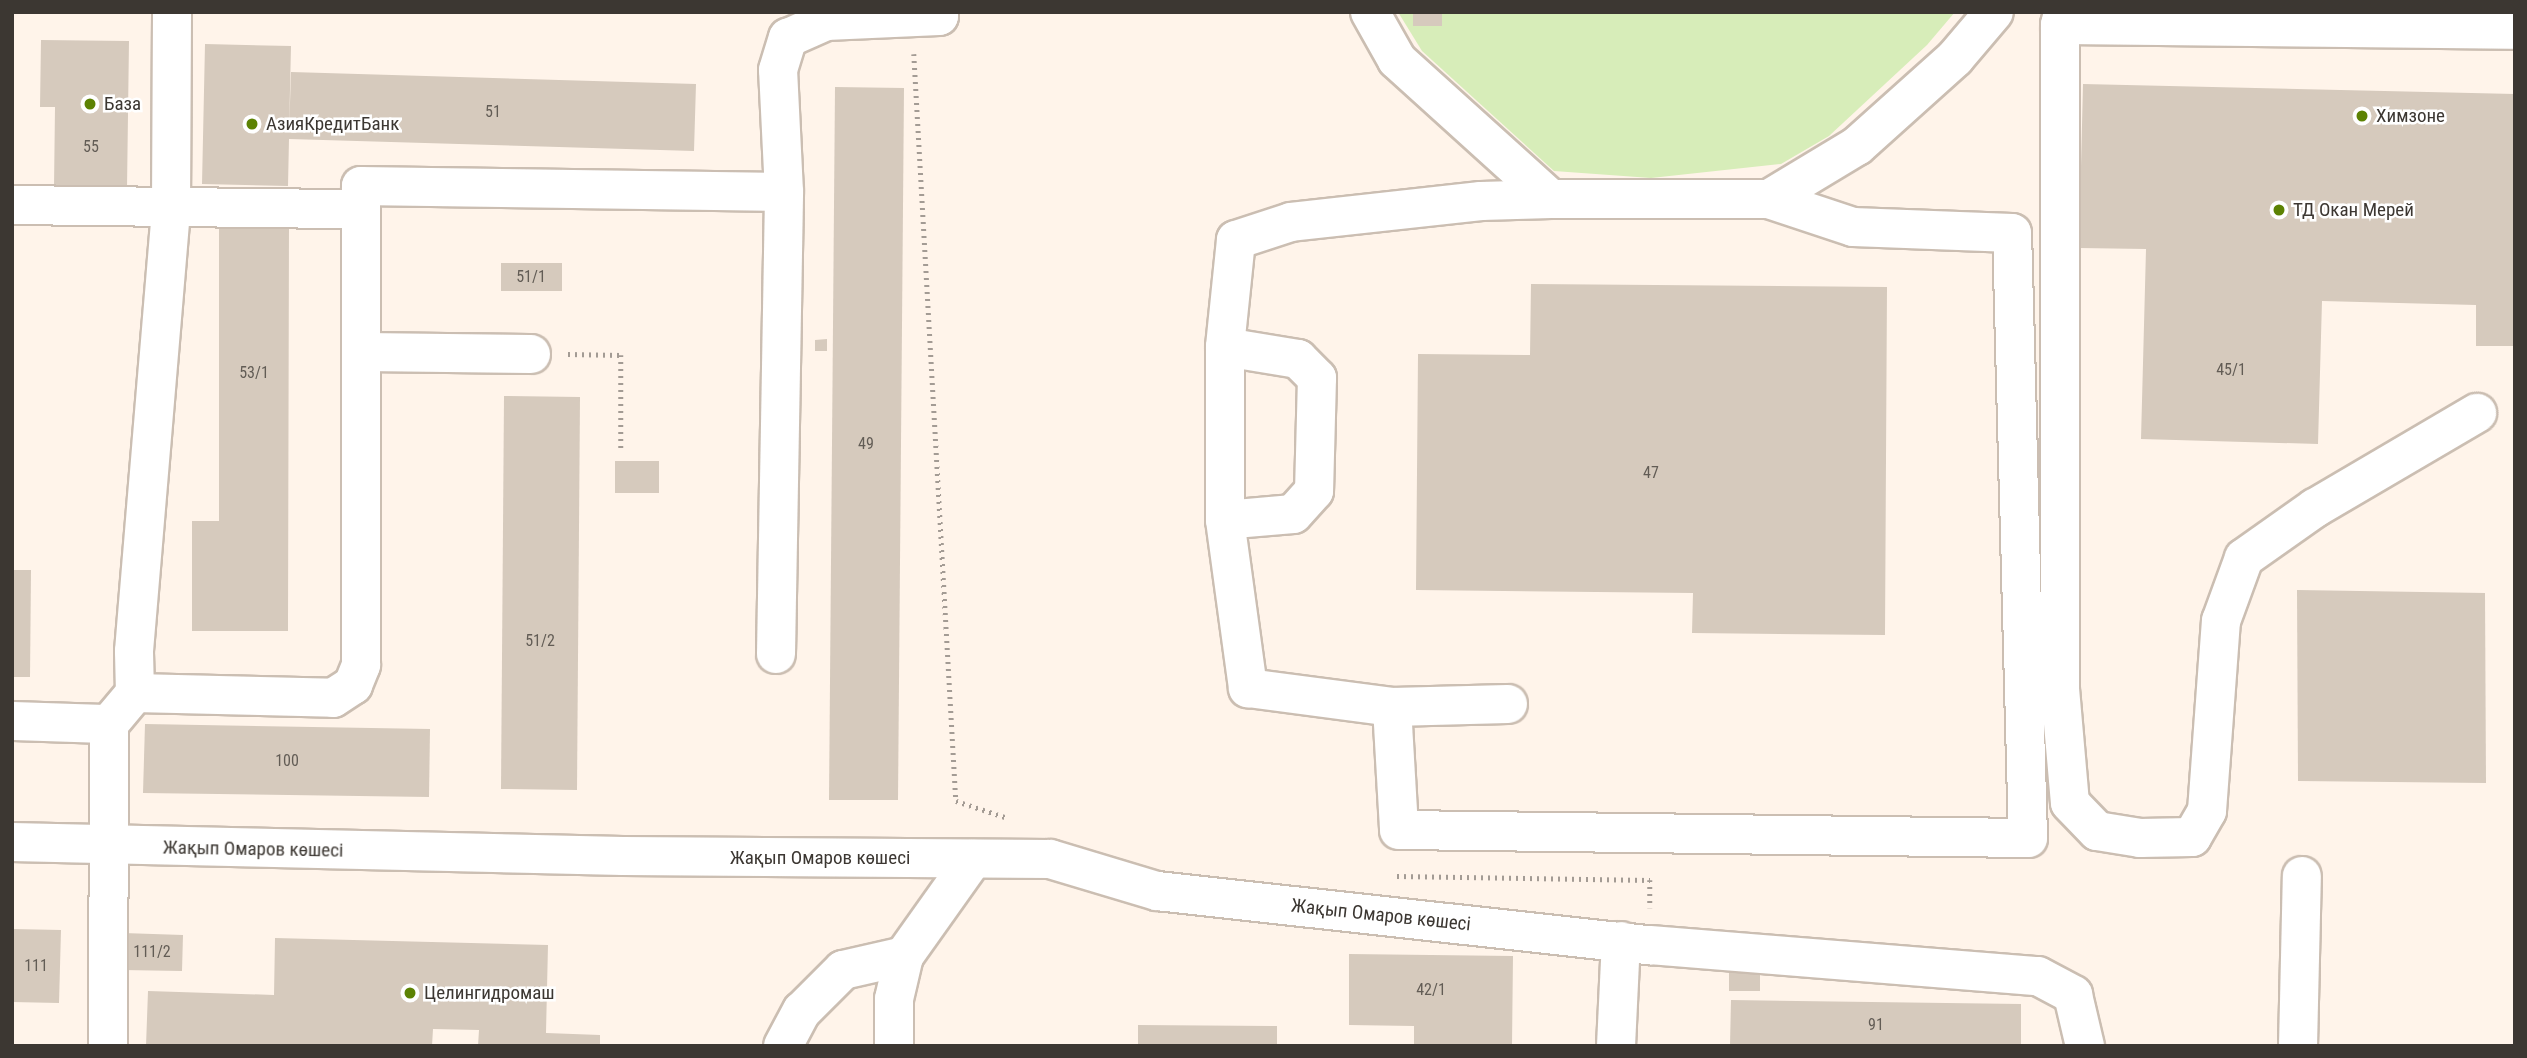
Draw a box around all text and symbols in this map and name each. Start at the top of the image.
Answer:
place label: База [104,93,141,115]
marker: База [82,96,98,112]
house number: 51 [485,102,501,122]
place label: Химзоне [2376,105,2445,127]
marker: Химзоне [2354,108,2370,124]
place label: АзияКредитБанк [266,113,399,135]
marker: АзияКредитБанк [244,116,260,132]
house number: 55 [83,137,99,157]
place label: ТД Окан Мерей [2293,199,2414,221]
marker: ТД Окан Мерей [2271,202,2287,218]
house number: 51/1 [516,267,546,287]
house number: 45/1 [2216,360,2246,380]
house number: 53/1 [239,363,269,383]
house number: 49 [858,434,874,454]
house number: 47 [1643,463,1659,483]
house number: 51/2 [525,631,555,651]
house number: 100 [275,751,299,771]
street label: Жақып Омаров көшесі [163,836,343,862]
street label: Жақып Омаров көшесі [730,847,910,869]
street label: Жақып Омаров көшесі [1290,894,1472,936]
house number: 111/2 [133,942,171,962]
house number: 111 [24,956,48,976]
house number: 42/1 [1416,980,1446,1000]
place label: Целингидромаш [424,982,555,1004]
marker: Целингидромаш [402,985,418,1001]
house number: 91 [1868,1015,1884,1035]

